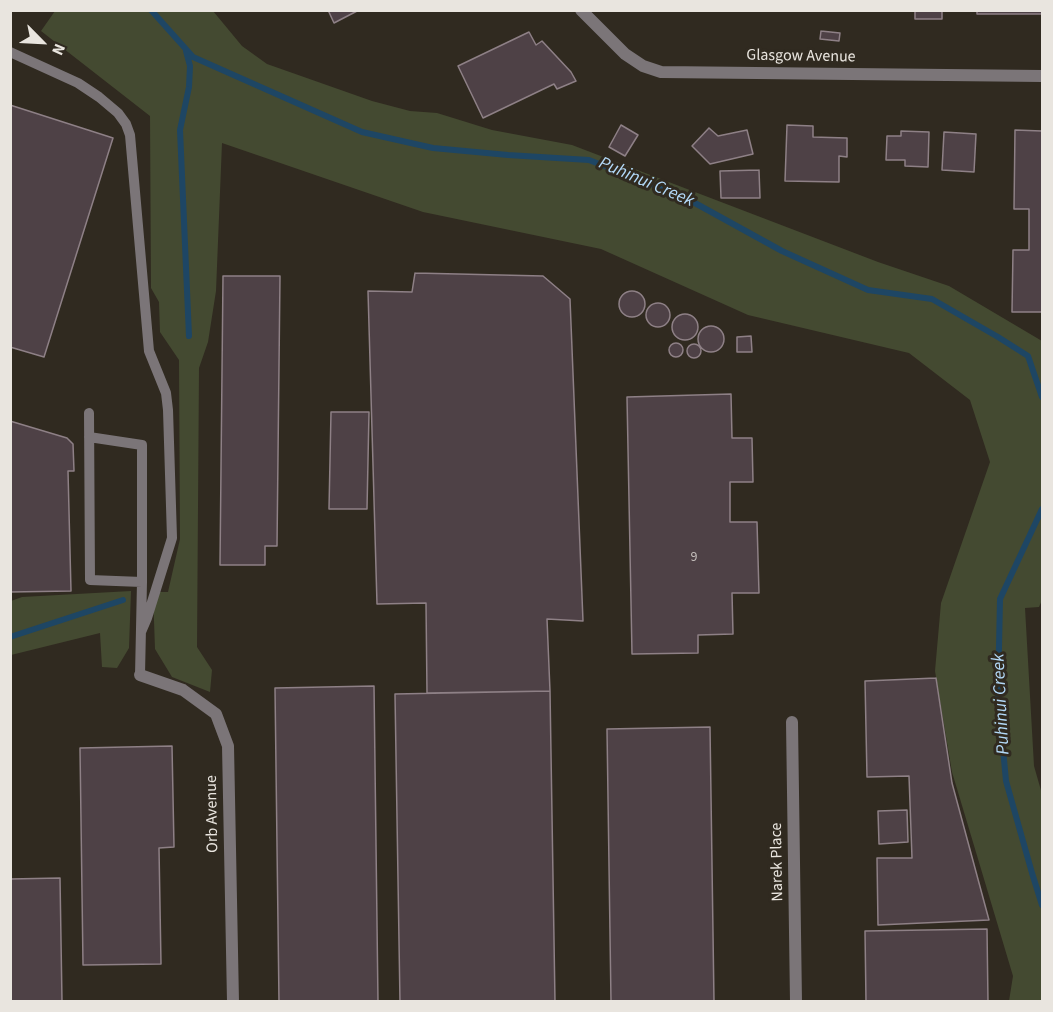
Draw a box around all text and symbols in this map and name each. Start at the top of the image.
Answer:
north arrow [12,12,72,72]
text: N [46,40,71,59]
street label: Glasgow Avenue [746,46,856,68]
water label: Puhinui Creek [595,153,697,213]
house number: 9 [691,550,697,566]
water label: Puhinui Creek [989,653,1015,755]
street label: Orb Avenue [203,775,223,853]
street label: Narek Place [768,822,788,902]

